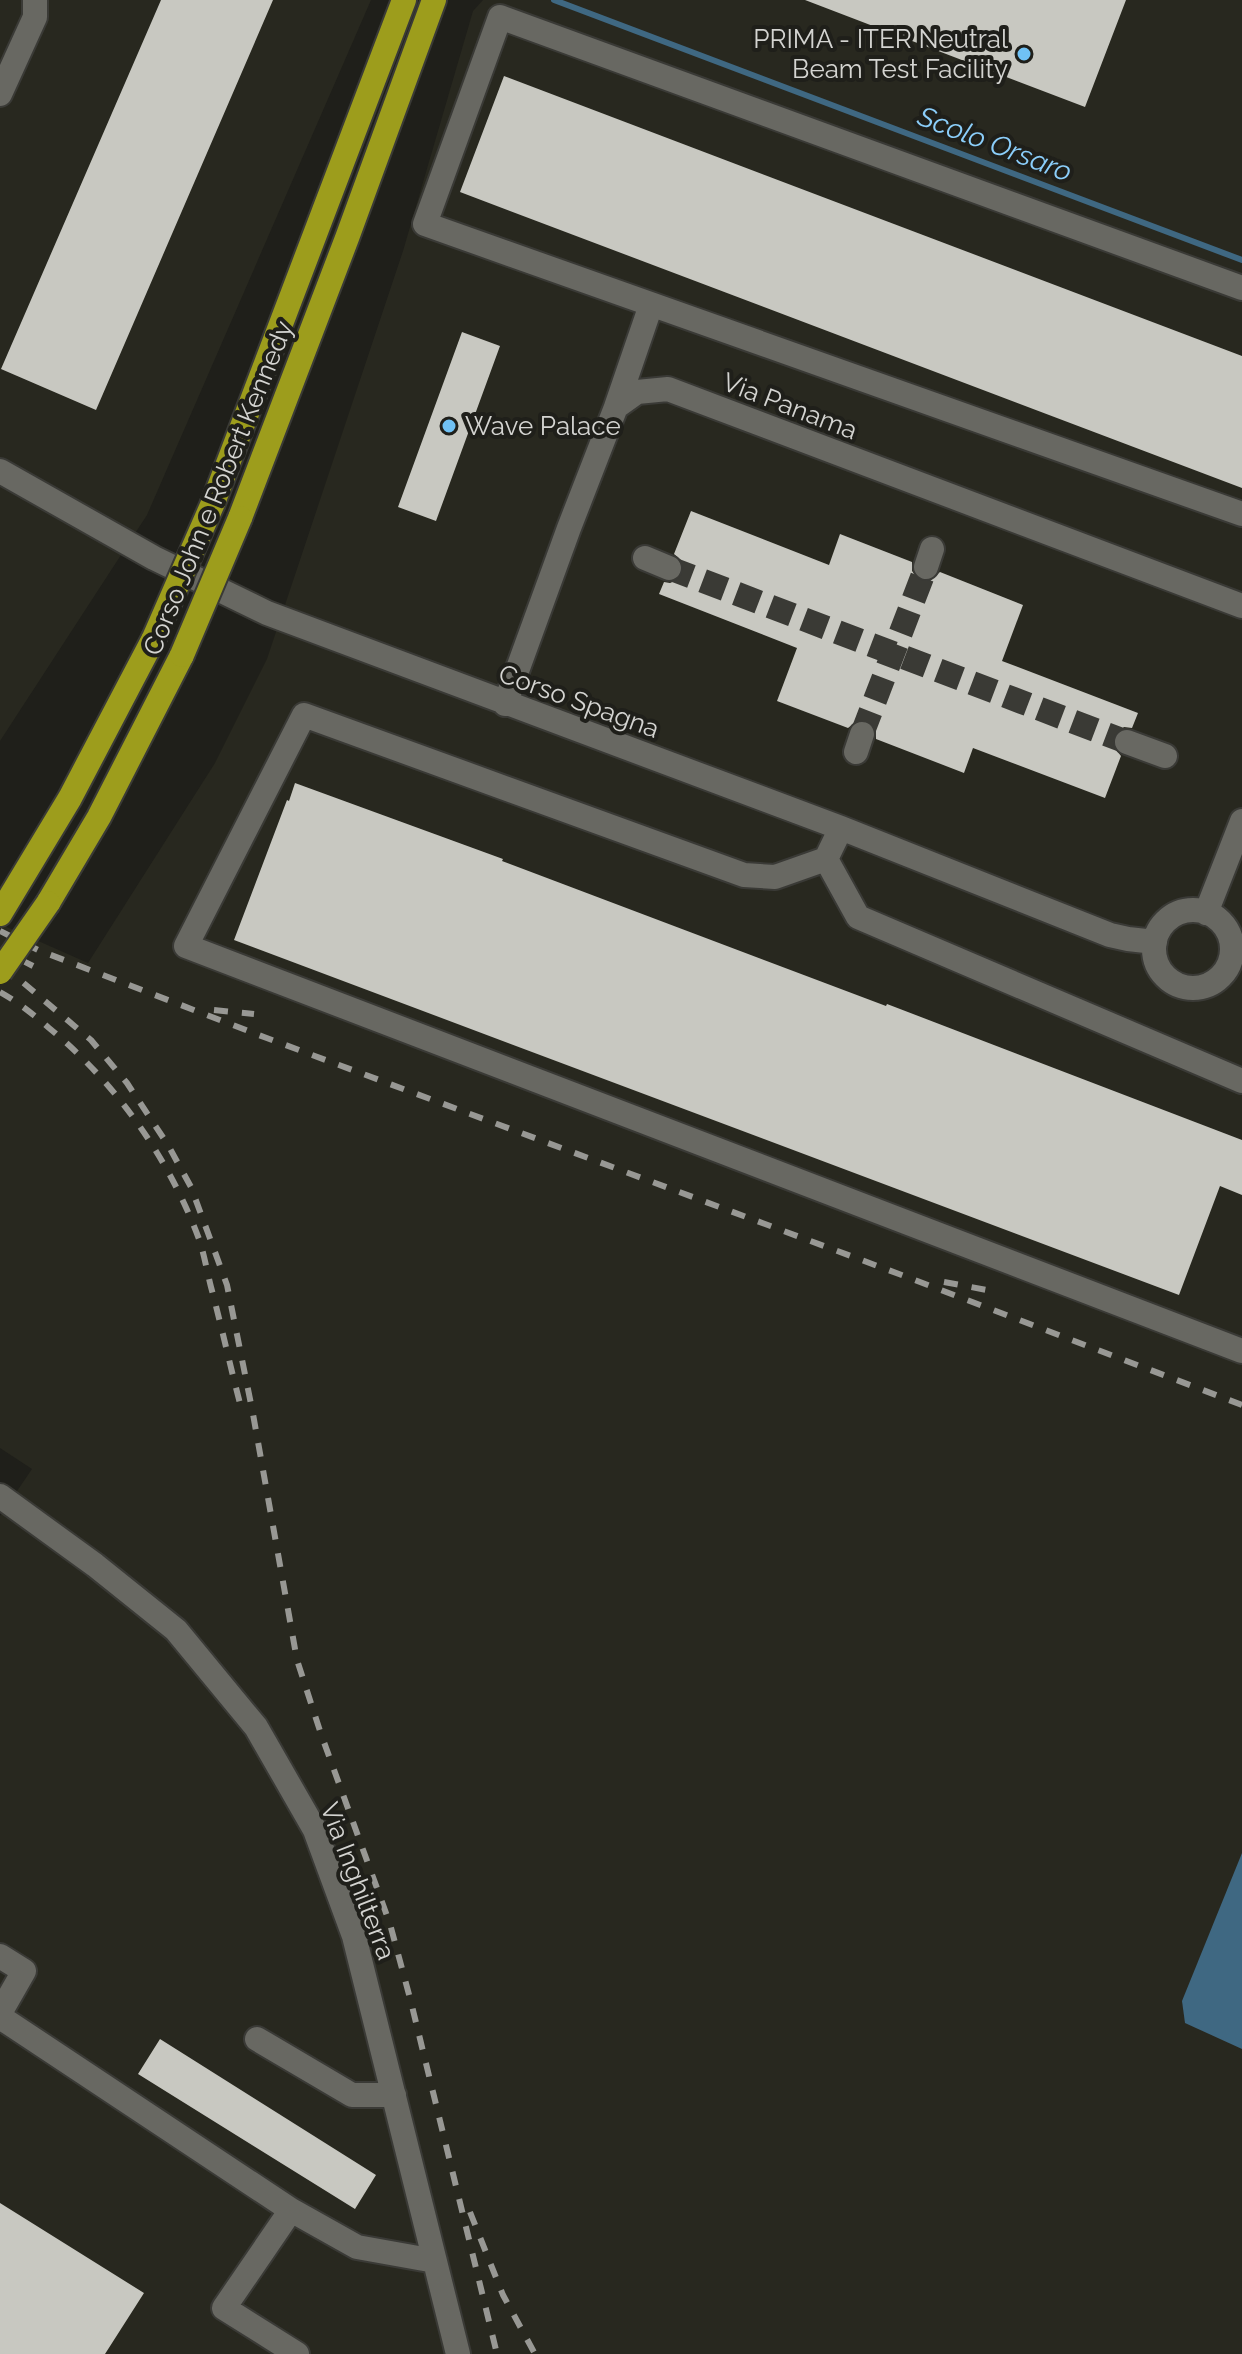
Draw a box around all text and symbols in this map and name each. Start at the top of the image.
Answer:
place label: PRIMA - ITER Neutral Beam Test Facility [753,24,1009,84]
marker: PRIMA - ITER Neutral Beam Test Facility [1015,45,1033,63]
water label: Scolo Orsaro [912,99,1077,188]
street label: Corso John e Robert Kennedy [137,317,299,659]
street label: Via Panama [718,367,862,445]
place label: Wave Palace [465,411,621,441]
marker: Wave Palace [440,417,458,435]
street label: Corso Spagna [495,658,663,744]
street label: Via Inghilterra [314,1798,402,1964]

